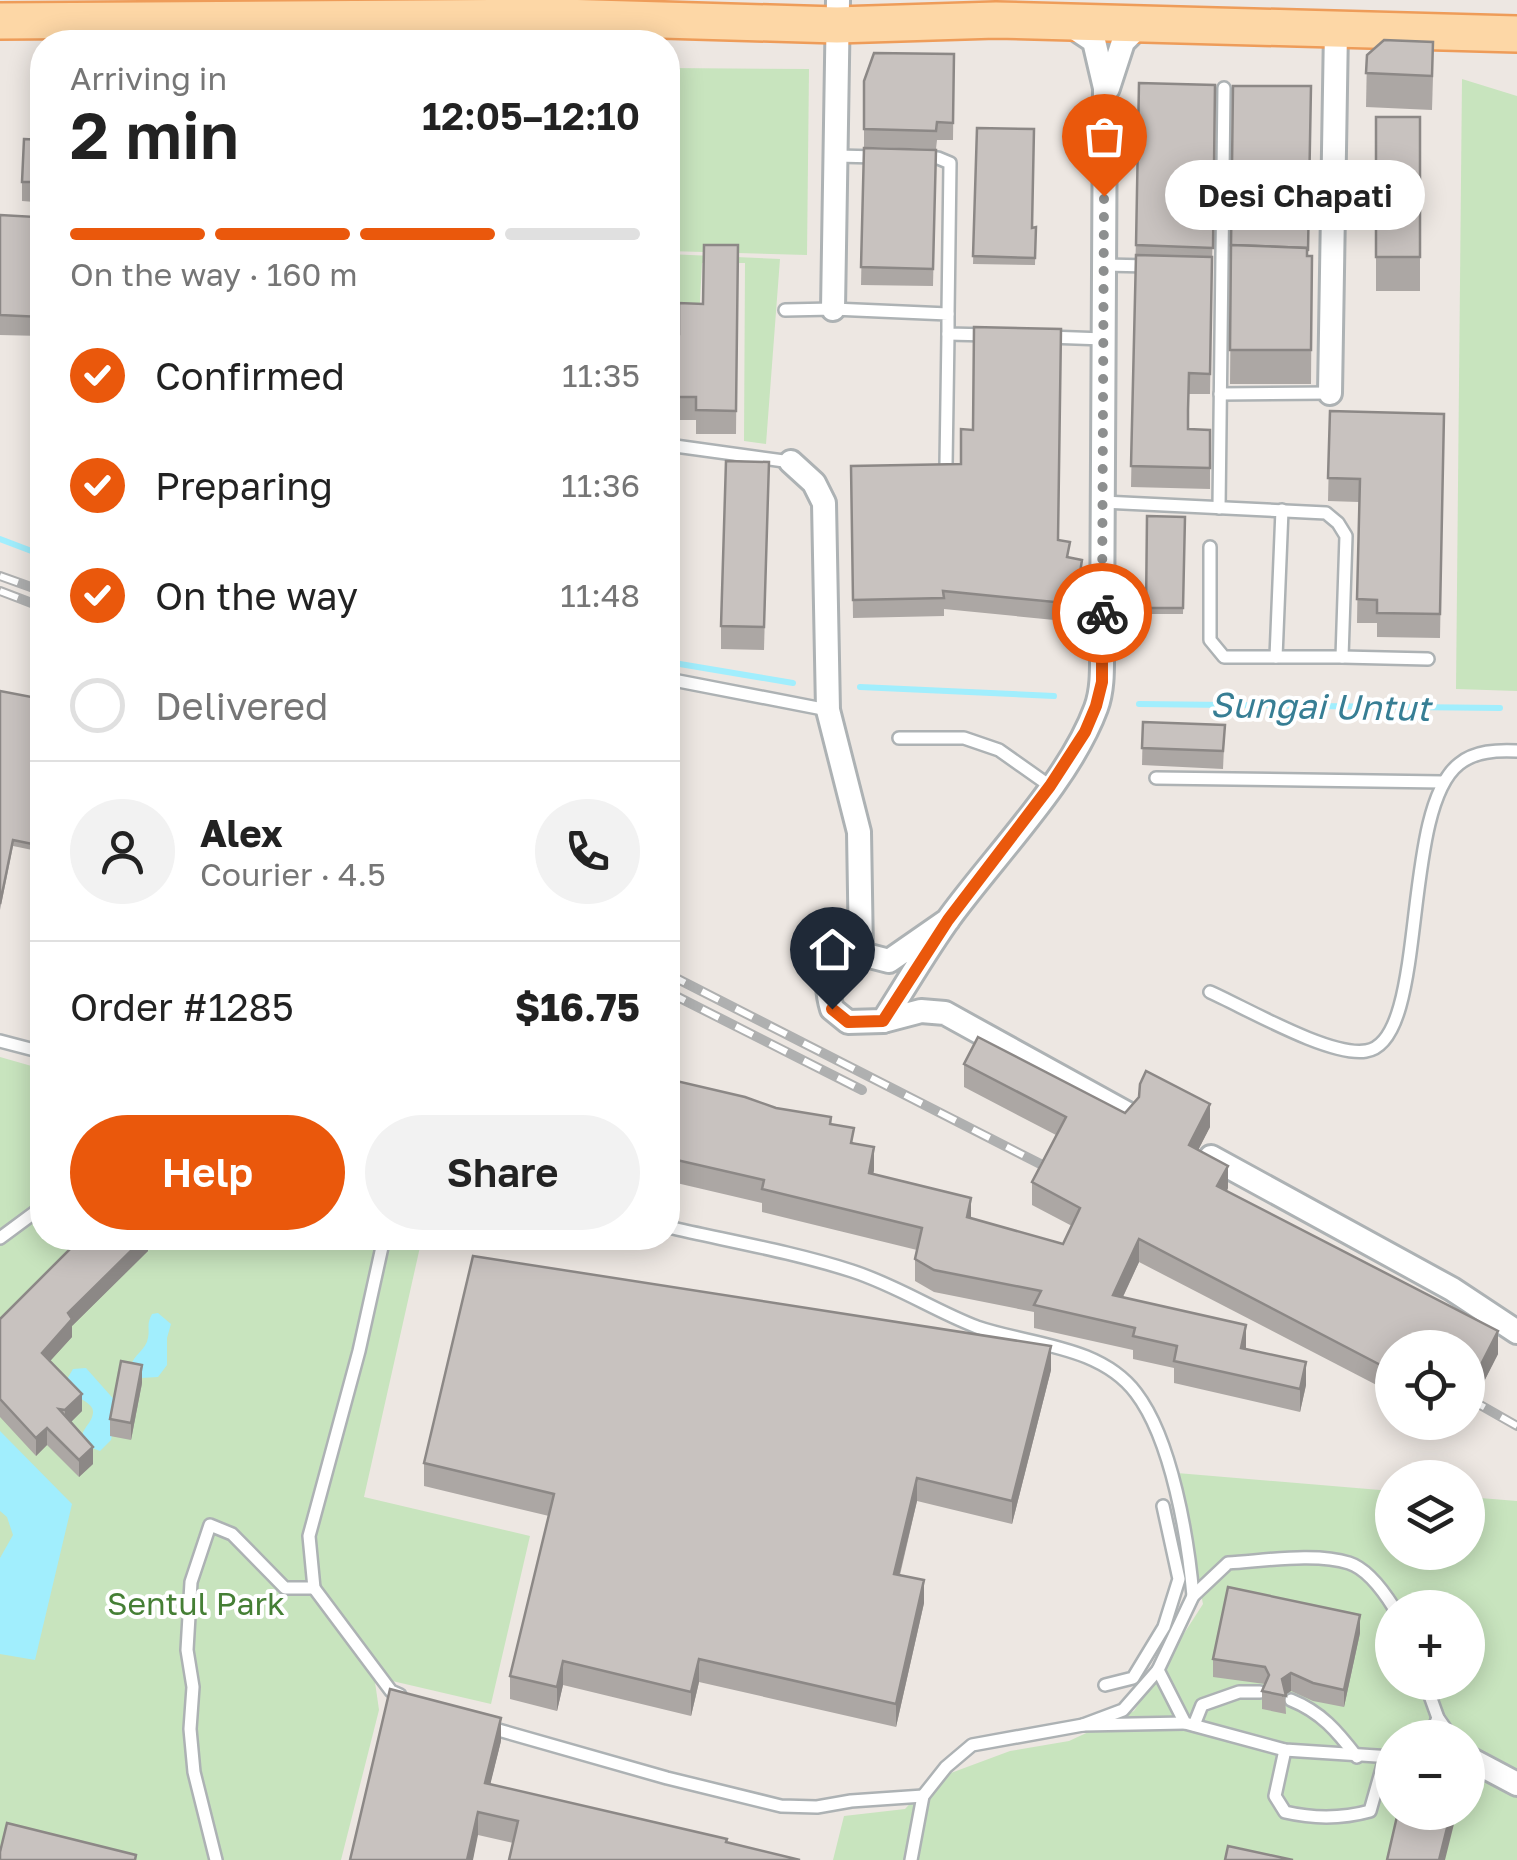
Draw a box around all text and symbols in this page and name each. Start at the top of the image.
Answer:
text: Arriving in [70,59,227,97]
text: 12:05–12:10 [422,93,640,138]
pin [1062,94,1147,197]
text: 2 min [70,95,239,173]
icon: bag [1077,109,1132,164]
callout: Desi Chapati [1164,161,1424,231]
text: Desi Chapati [1197,176,1393,214]
text: On the way · 160 m [70,255,358,293]
icon: check [70,348,125,403]
text: Confirmed [155,353,345,398]
text: 11:35 [562,356,640,394]
icon: check [70,458,125,513]
text: Preparing [155,463,333,508]
text: 11:36 [561,466,640,504]
courier [1052,563,1152,663]
icon: check [70,568,125,623]
text: On the way [155,573,358,618]
text: 11:48 [560,576,640,614]
icon: bike [1075,586,1130,641]
text: Delivered [155,683,328,728]
water label: Sungai Untut [1209,683,1434,729]
button: person [70,799,175,904]
button: phone [535,799,640,904]
text: Alex [200,810,283,855]
text: Courier · 4.5 [200,855,386,893]
pin [790,907,875,1010]
icon: home [805,922,860,977]
text: Order #1285 [70,984,294,1029]
text: $16.75 [515,984,640,1029]
button: Help [70,1115,345,1230]
button: Share [365,1115,640,1230]
map controls [1375,1330,1485,1830]
button: locate [1375,1330,1485,1440]
button: layers [1375,1460,1485,1570]
park label: Sentul Park [107,1584,285,1622]
button: + [1375,1590,1485,1700]
button: − [1375,1720,1485,1830]

